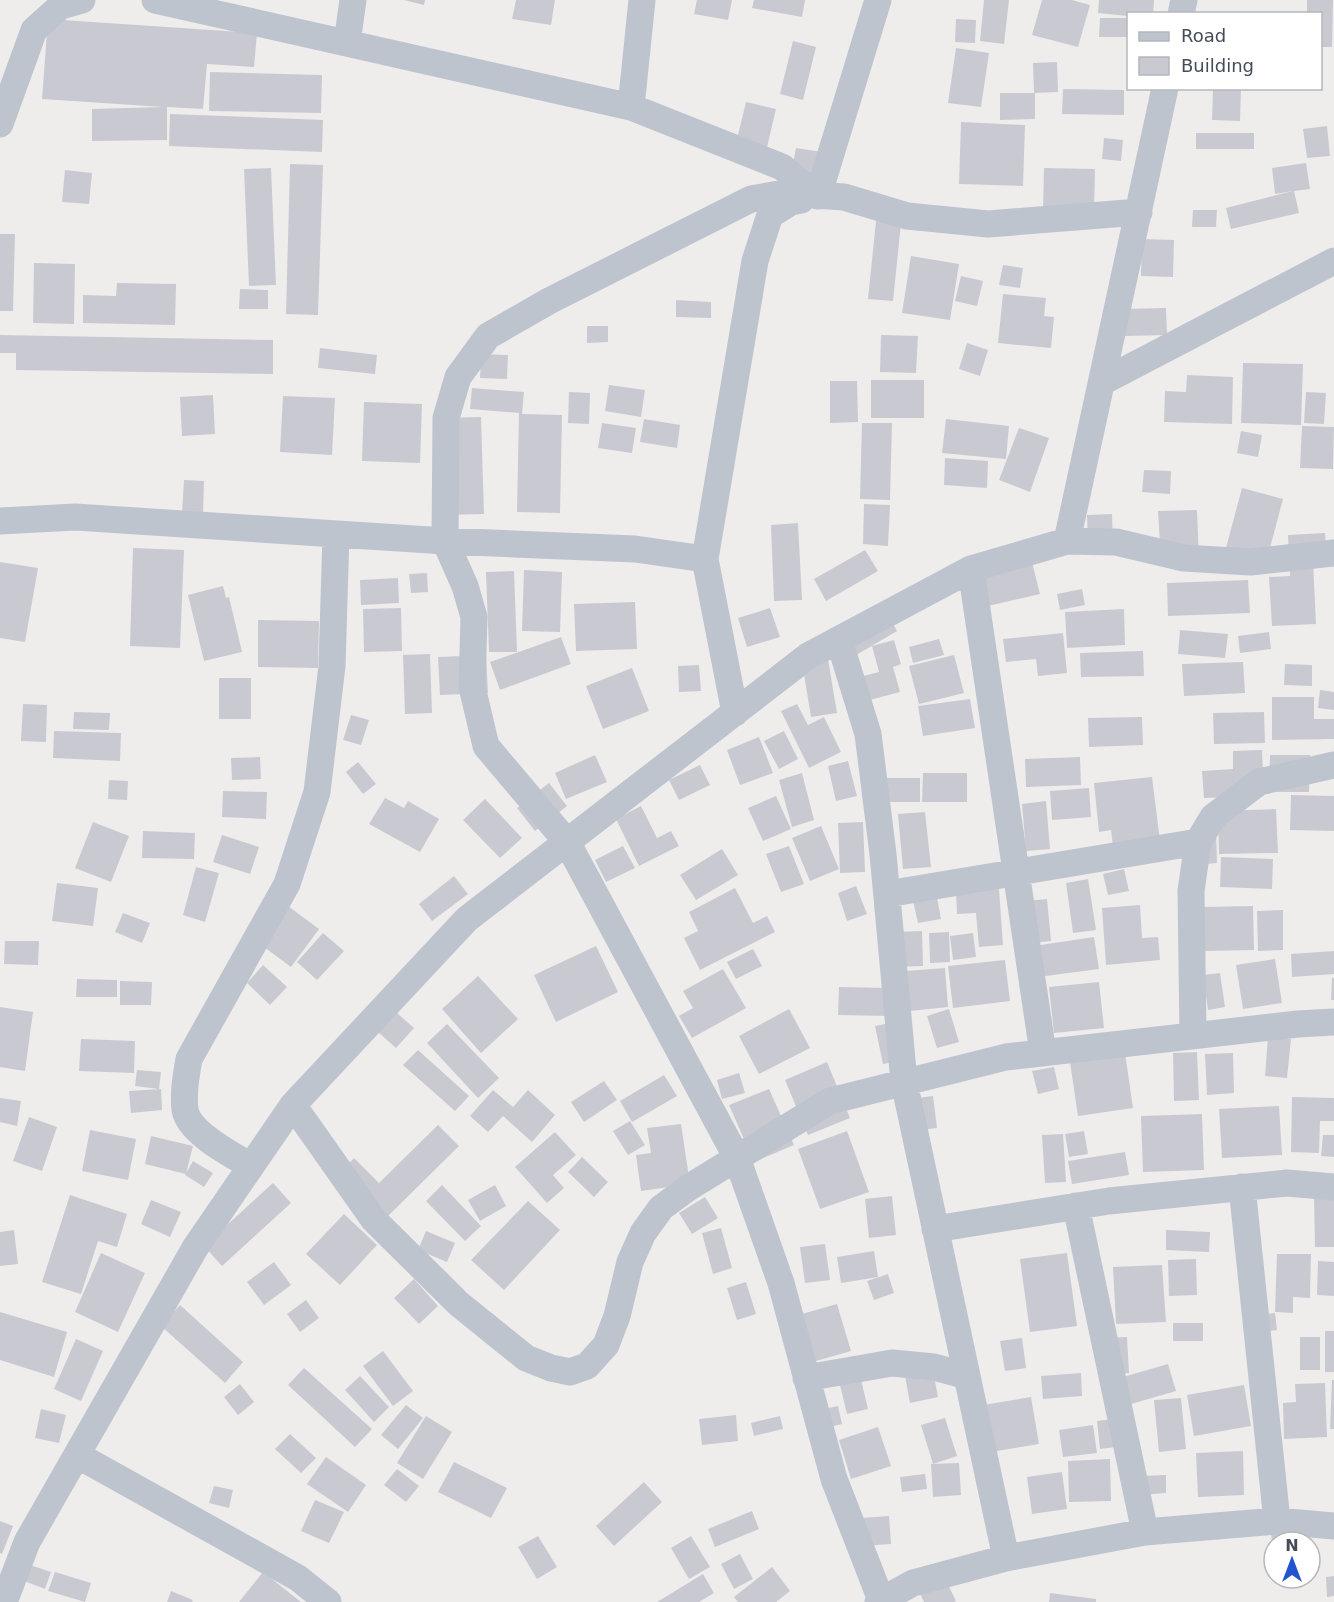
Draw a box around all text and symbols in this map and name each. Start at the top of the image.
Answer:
legend [1127,12,1322,90]
text: Road [1181,25,1226,46]
text: Building [1181,55,1254,76]
north arrow [1262,1530,1322,1590]
text: N [1285,1536,1299,1555]

